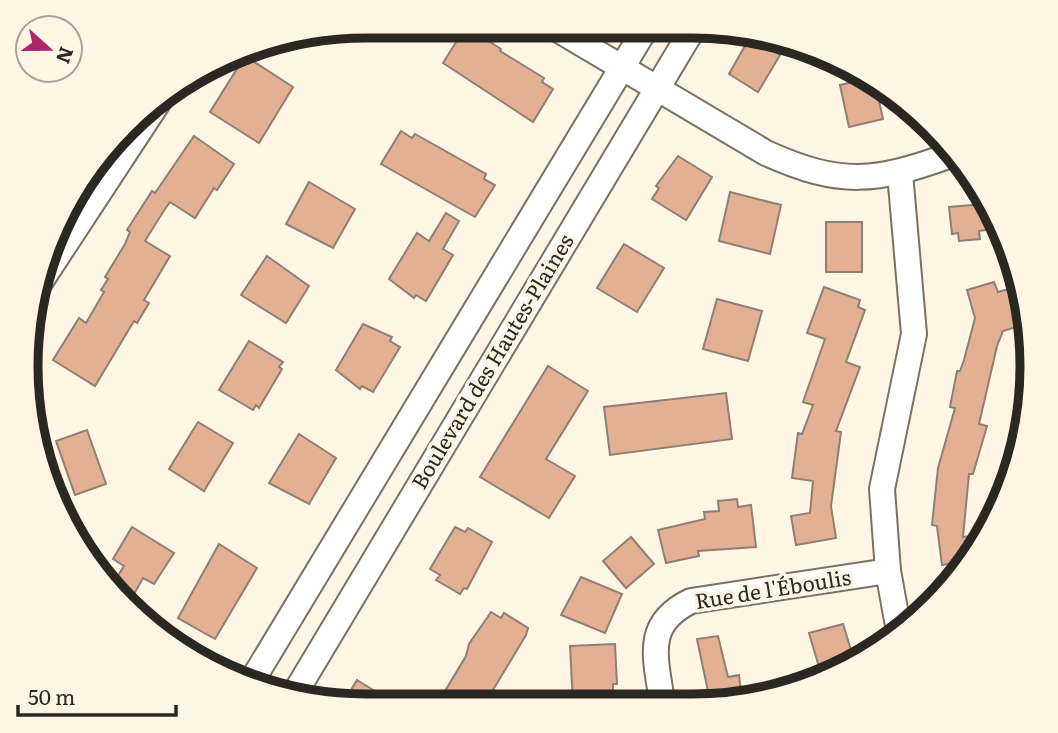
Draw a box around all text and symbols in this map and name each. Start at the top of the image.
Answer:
north arrow [14,14,84,84]
text: N [50,43,82,68]
street label: Boulevard des Hautes-Plaines [402,227,579,494]
street label: Rue de l'Éboulis [692,560,853,615]
scale bar [18,674,175,718]
text: 50 m [28,680,75,711]

